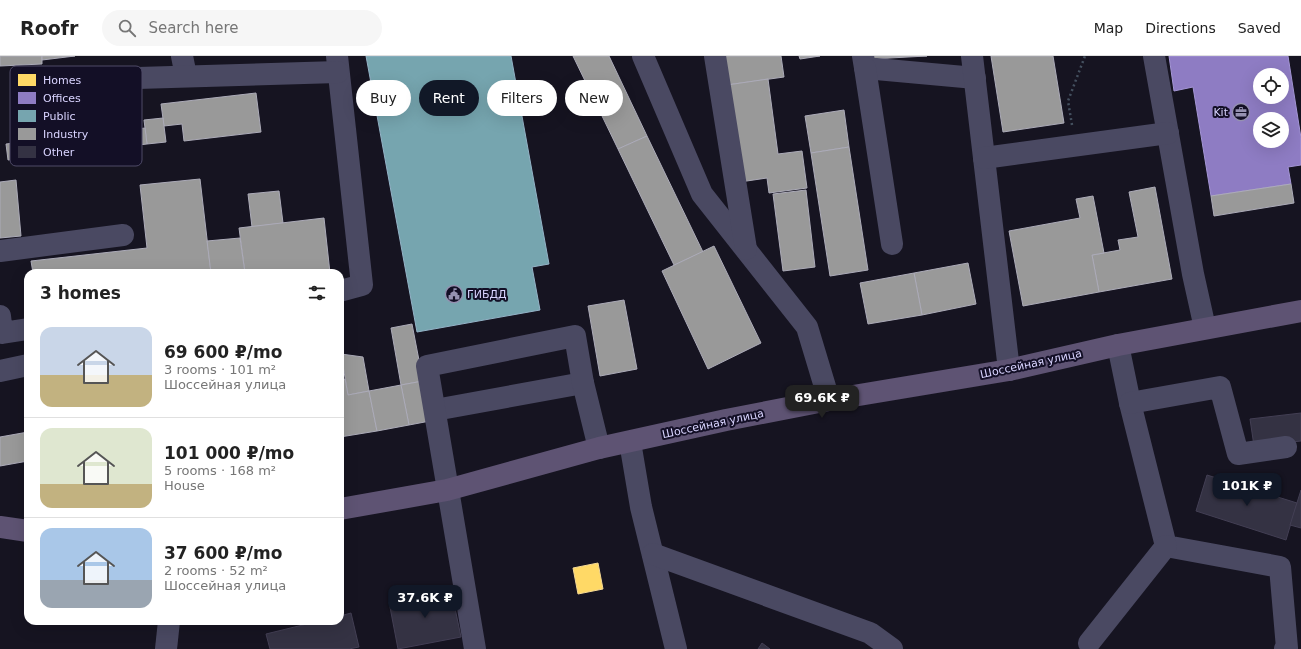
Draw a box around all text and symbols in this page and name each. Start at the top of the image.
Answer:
search box [102,10,382,46]
text: Roofr [20,17,78,39]
icon: search [116,17,138,39]
text: Search here [148,19,238,37]
text: Map [1094,20,1123,36]
text: Directions [1145,20,1216,36]
text: Saved [1238,20,1281,36]
legend [10,66,142,166]
map controls [1253,68,1289,148]
button: locate [1253,68,1289,104]
text: Homes [43,74,81,87]
chip: Buy [356,80,411,116]
chip: Rent [419,80,479,116]
chip: Filters [487,80,557,116]
chip: New [565,80,623,116]
text: Offices [43,92,81,105]
office icon: Kit [1231,102,1251,122]
place label: Kit [1213,106,1229,119]
text: Public [43,110,76,123]
button: layers [1253,112,1289,148]
text: Industry [43,128,89,141]
text: Other [43,146,75,159]
icon: filters [306,282,328,304]
text: 3 homes [40,283,121,303]
public building icon: ГИБДД [444,284,464,304]
place label: ГИБДД [467,288,507,301]
text: 69 600 ₽/mo [164,342,282,362]
icon: home [72,343,120,391]
street label: Шоссейная улица [979,347,1083,381]
text: 3 rooms · 101 m² [164,362,276,377]
text: Шоссейная улица [164,377,286,392]
pin: 69.6K ₽ [785,385,859,419]
text: 69.6K ₽ [794,390,850,405]
street label: Шоссейная улица [661,407,765,441]
text: 101 000 ₽/mo [164,443,294,463]
icon: home [72,444,120,492]
text: 5 rooms · 168 m² [164,463,276,478]
pin: 101K ₽ [1214,473,1280,507]
text: House [164,478,205,493]
text: 101K ₽ [1222,478,1272,493]
text: 37 600 ₽/mo [164,543,282,563]
icon: home [72,544,120,592]
text: 2 rooms · 52 m² [164,563,268,578]
text: Шоссейная улица [164,578,286,593]
pin: 37.6K ₽ [388,585,462,619]
text: 37.6K ₽ [397,590,453,605]

